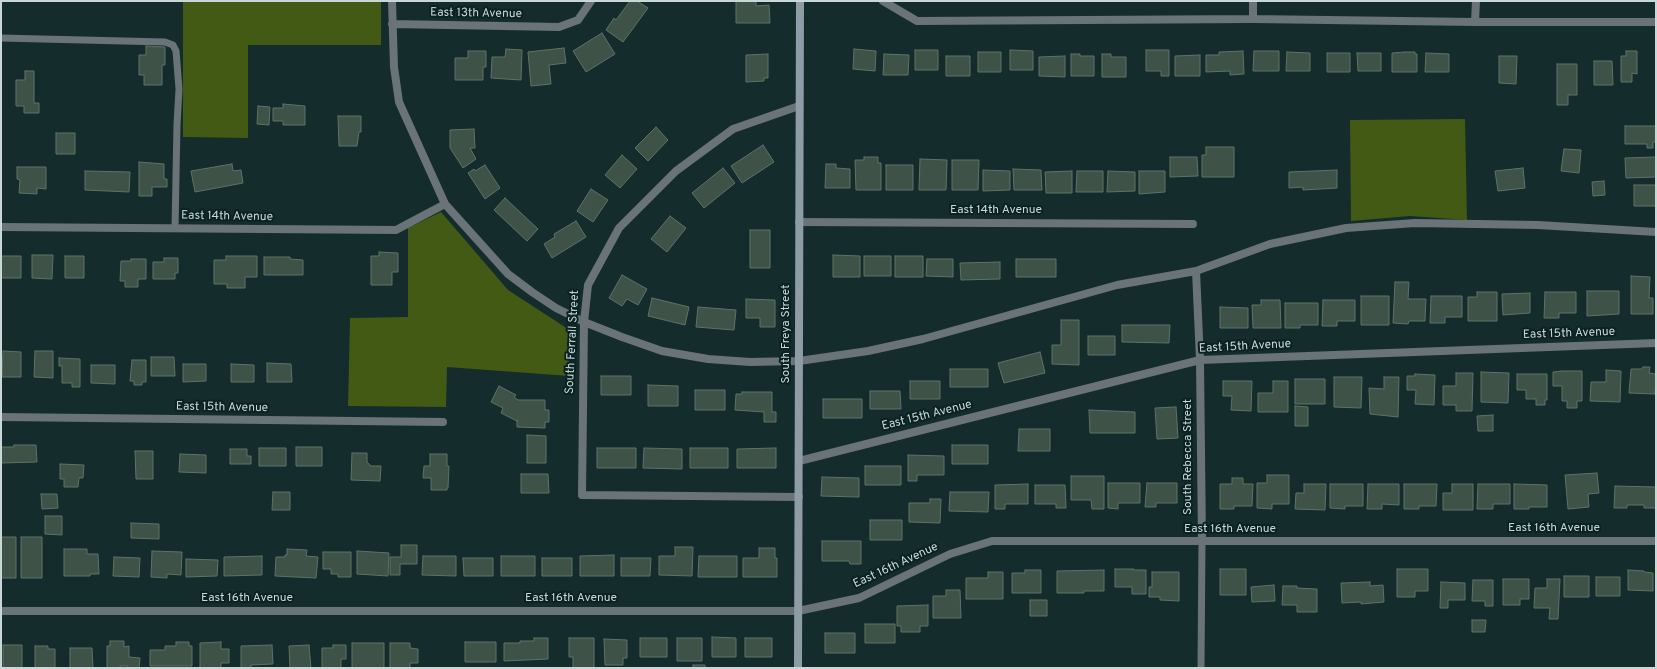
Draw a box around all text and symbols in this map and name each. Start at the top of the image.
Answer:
street label: East 13th Avenue [430,6,522,22]
street label: East 14th Avenue [950,204,1042,218]
street label: East 14th Avenue [181,209,273,225]
street label: South Freya Street [780,285,794,383]
street label: South Ferrall Street [563,290,583,394]
street label: East 15th Avenue [1523,325,1615,343]
street label: East 15th Avenue [1199,337,1291,357]
street label: East 15th Avenue [881,398,973,434]
street label: South Rebecca Street [1182,399,1196,515]
street label: East 15th Avenue [176,400,268,416]
street label: East 16th Avenue [1508,522,1600,536]
street label: East 16th Avenue [1184,523,1276,537]
street label: East 16th Avenue [851,540,941,592]
street label: East 16th Avenue [201,592,293,606]
street label: East 16th Avenue [525,592,617,606]

